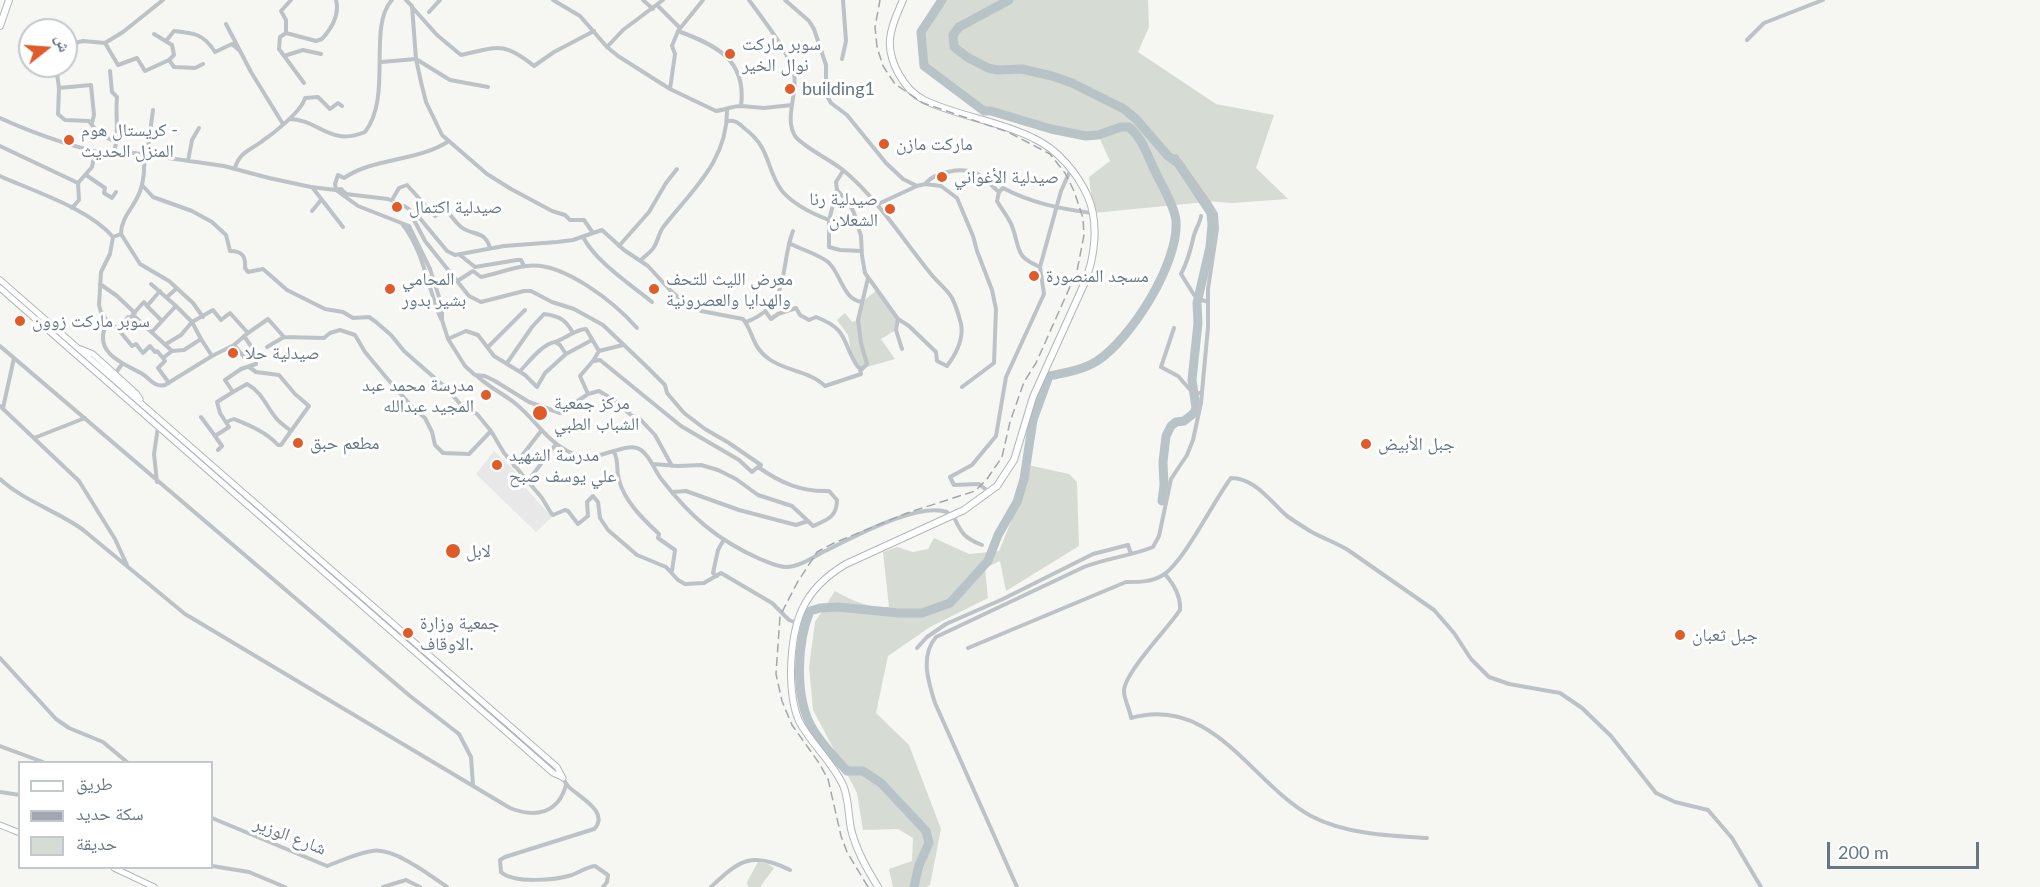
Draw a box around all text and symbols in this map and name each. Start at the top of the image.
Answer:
north arrow [18,18,78,78]
text: ش [52,32,75,54]
place label: سوبر ماركت نوال الخير [742,33,821,76]
marker: سوبر ماركت نوال الخير [723,47,737,61]
place label: building1 [802,78,875,100]
marker: building1 [783,82,797,96]
place label: كريستال هوم - المنزل الحديث [81,119,178,162]
marker: كريستال هوم - المنزل الحديث [62,133,76,147]
place label: ماركت مازن [896,133,973,155]
marker: ماركت مازن [877,137,891,151]
place label: صيدلية الأغواني [954,166,1059,188]
marker: صيدلية الأغواني [935,170,949,184]
place label: صيدلية رنا الشعلان [809,188,878,230]
place label: صيدلية اكتمال [409,196,502,218]
marker: صيدلية اكتمال [390,200,404,214]
marker: صيدلية رنا الشعلان [883,202,897,216]
place label: مسجد المنصورة [1046,265,1149,287]
place label: المحامي بشير بدور [402,268,466,310]
place label: معرض الليث للتحف والهدايا والعصرونية [666,268,793,310]
marker: مسجد المنصورة [1027,269,1041,283]
marker: المحامي بشير بدور [383,282,397,296]
marker: معرض الليث للتحف والهدايا والعصرونية [647,282,661,296]
place label: سوبر ماركت زوون [32,310,150,332]
marker: سوبر ماركت زوون [13,314,27,328]
place label: صيدلية حلا [245,342,320,364]
marker: صيدلية حلا [226,346,240,360]
place label: مدرسة محمد عبد المجيد عبدالله [362,374,474,416]
marker: مدرسة محمد عبد المجيد عبدالله [479,388,493,402]
place label: مركز جمعية الشباب الطبي [554,392,639,434]
marker: مركز جمعية الشباب الطبي [531,404,549,422]
place label: مطعم حبق [310,432,379,454]
place label: جبل الأبيض [1378,433,1455,455]
marker: مطعم حبق [291,436,305,450]
marker: جبل الأبيض [1359,437,1373,451]
place label: مدرسة الشهيد علي يوسف صبح [509,444,617,486]
marker: مدرسة الشهيد علي يوسف صبح [490,458,504,472]
place label: لابل [466,540,491,562]
marker: لابل [444,542,462,560]
place label: جمعية وزارة الاوقاف. [420,612,500,654]
place label: جبل ثعبان [1692,624,1758,646]
marker: جمعية وزارة الاوقاف. [401,626,415,640]
marker: جبل ثعبان [1673,628,1687,642]
legend [18,761,213,869]
text: طريق [76,772,113,794]
text: سكة حديد [76,802,144,824]
street label: شارع الوزير [251,812,329,860]
scale bar [1830,830,1982,868]
text: حديقة [76,832,117,854]
text: 200 m [1838,841,1889,863]

